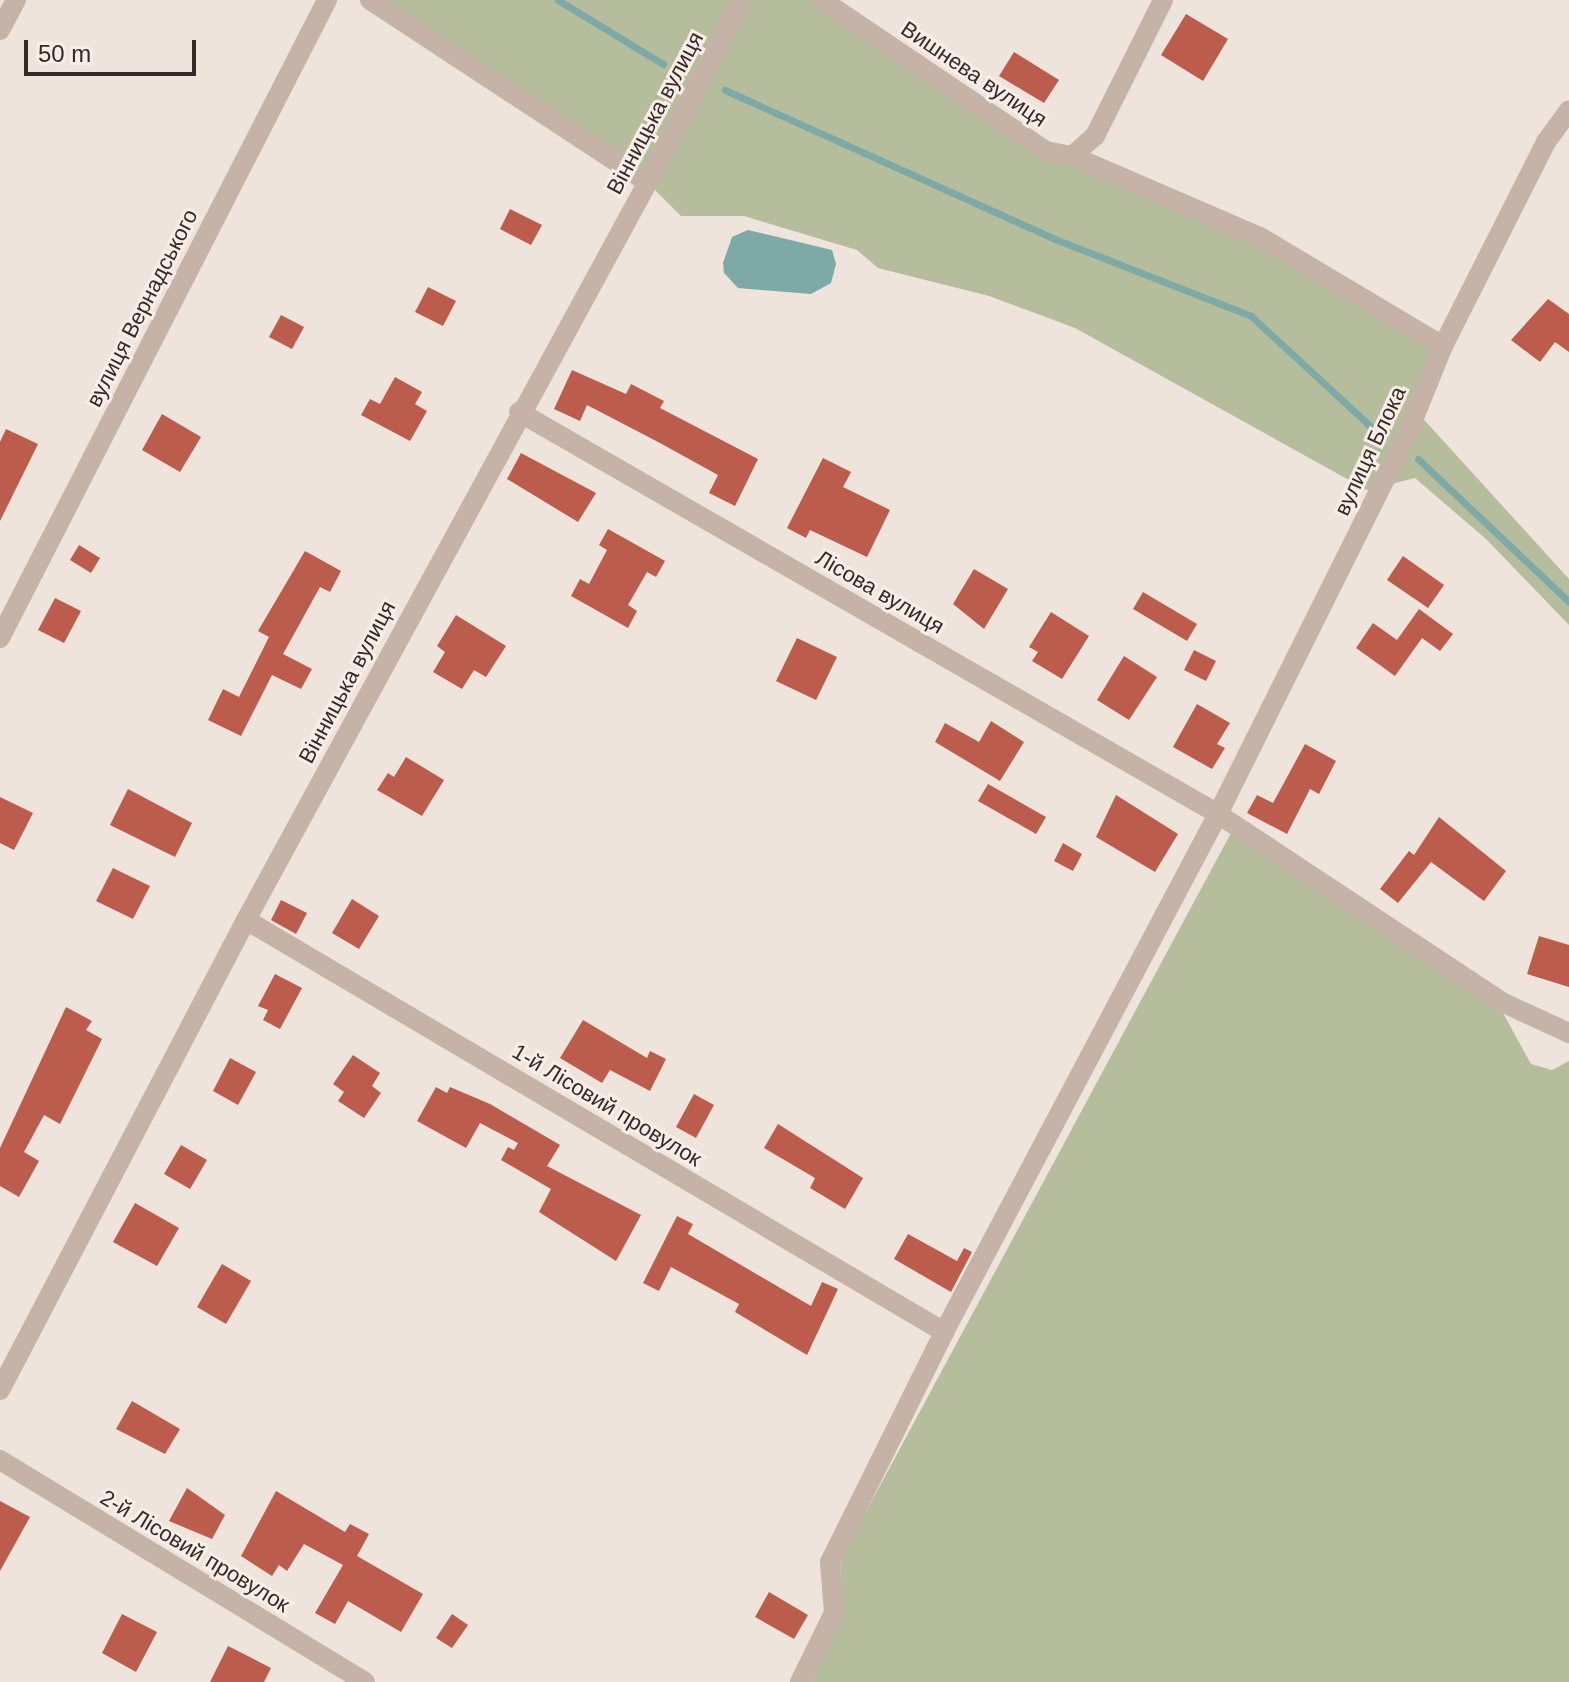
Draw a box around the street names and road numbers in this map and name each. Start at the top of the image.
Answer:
street label: Вишнева вулиця [896,15,1052,133]
street label: Вінницька вулиця [601,27,709,199]
street label: вулиця Вернадського [81,205,203,411]
street label: вулиця Блока [1329,382,1411,520]
street label: Лісова вулиця [811,545,949,639]
street label: Вінницька вулиця [293,596,401,768]
street label: 1-й Лісовий провулок [508,1038,706,1172]
street label: 2-й Лісовий провулок [96,1484,294,1618]

